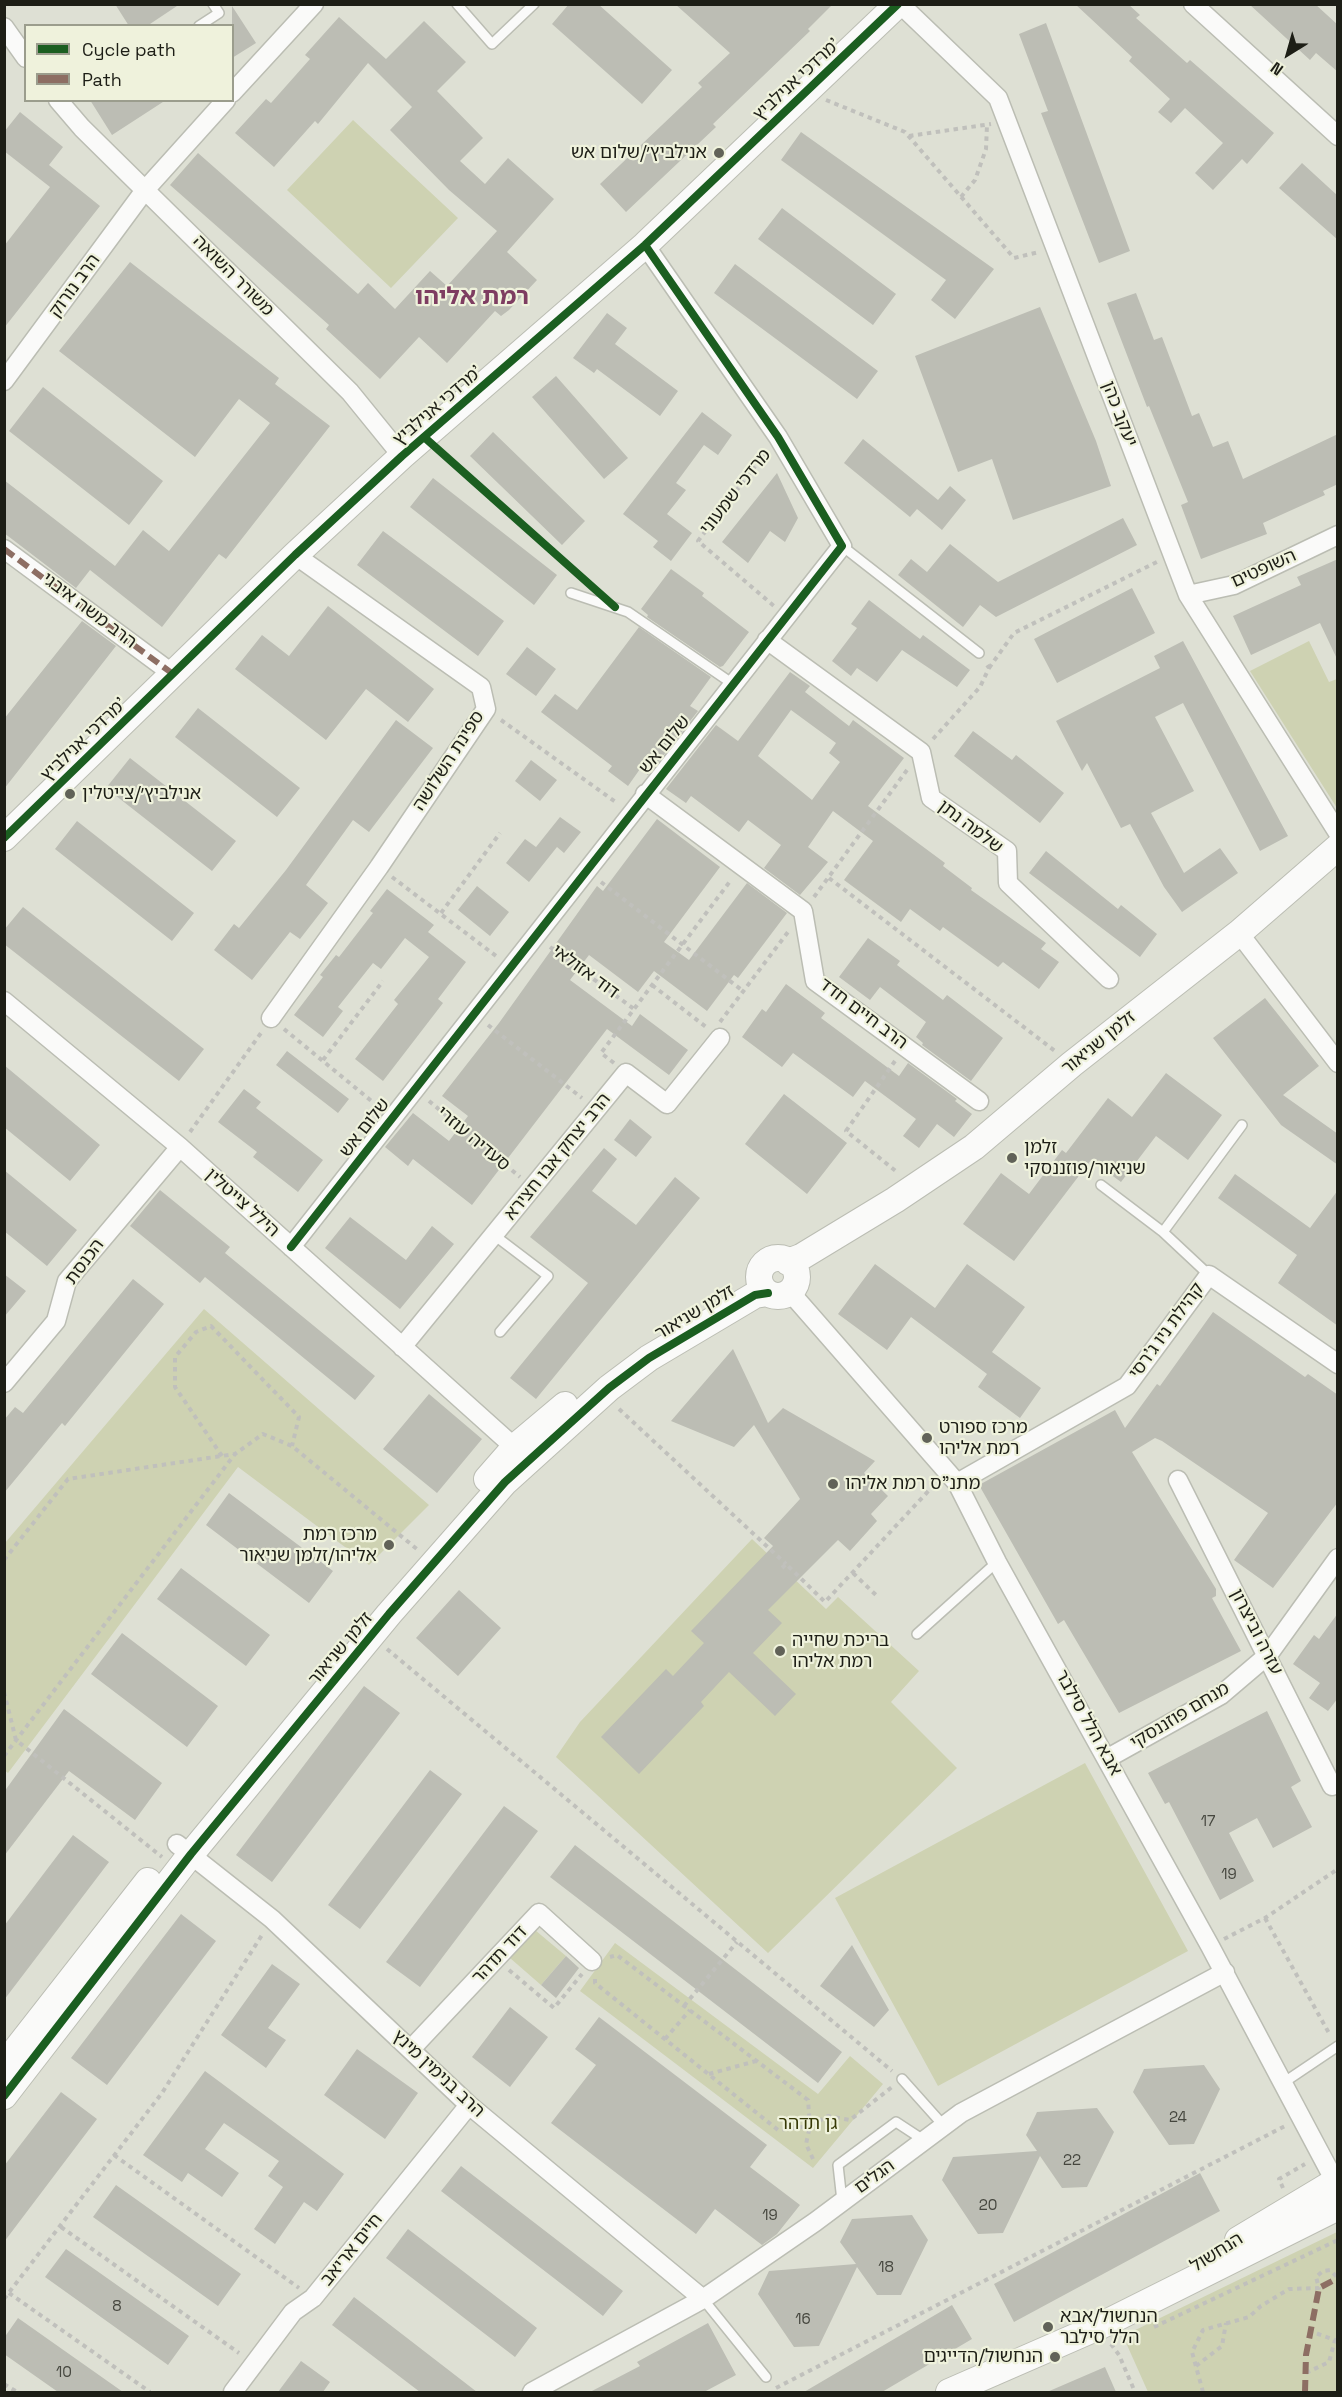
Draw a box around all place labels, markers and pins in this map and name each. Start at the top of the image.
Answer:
place label: אנילביץ׳/שלום אש [571,142,707,164]
marker: אנילביץ׳/שלום אש [712,146,726,160]
place label: אנילביץ׳/צייטלין [82,783,201,805]
marker: אנילביץ׳/צייטלין [63,787,77,801]
place label: זלמן שניאור/פוזננסקי [1024,1137,1146,1180]
marker: זלמן שניאור/פוזננסקי [1005,1151,1019,1165]
place label: מרכז ספורט רמת אליהו [939,1417,1028,1460]
marker: מרכז ספורט רמת אליהו [920,1431,934,1445]
place label: מתנ"ס רמת אליהו [845,1473,980,1495]
marker: מתנ"ס רמת אליהו [826,1477,840,1491]
place label: מרכז רמת אליהו/זלמן שניאור [239,1524,377,1567]
marker: מרכז רמת אליהו/זלמן שניאור [382,1538,396,1552]
place label: בריכת שחייה רמת אליהו [792,1630,889,1672]
marker: בריכת שחייה רמת אליהו [773,1644,787,1658]
place label: הנחשול/אבא הלל סילבר [1060,2306,1158,2348]
marker: הנחשול/אבא הלל סילבר [1041,2320,1055,2334]
place label: הנחשול/הדייגים [923,2346,1043,2368]
marker: הנחשול/הדייגים [1048,2350,1062,2364]

